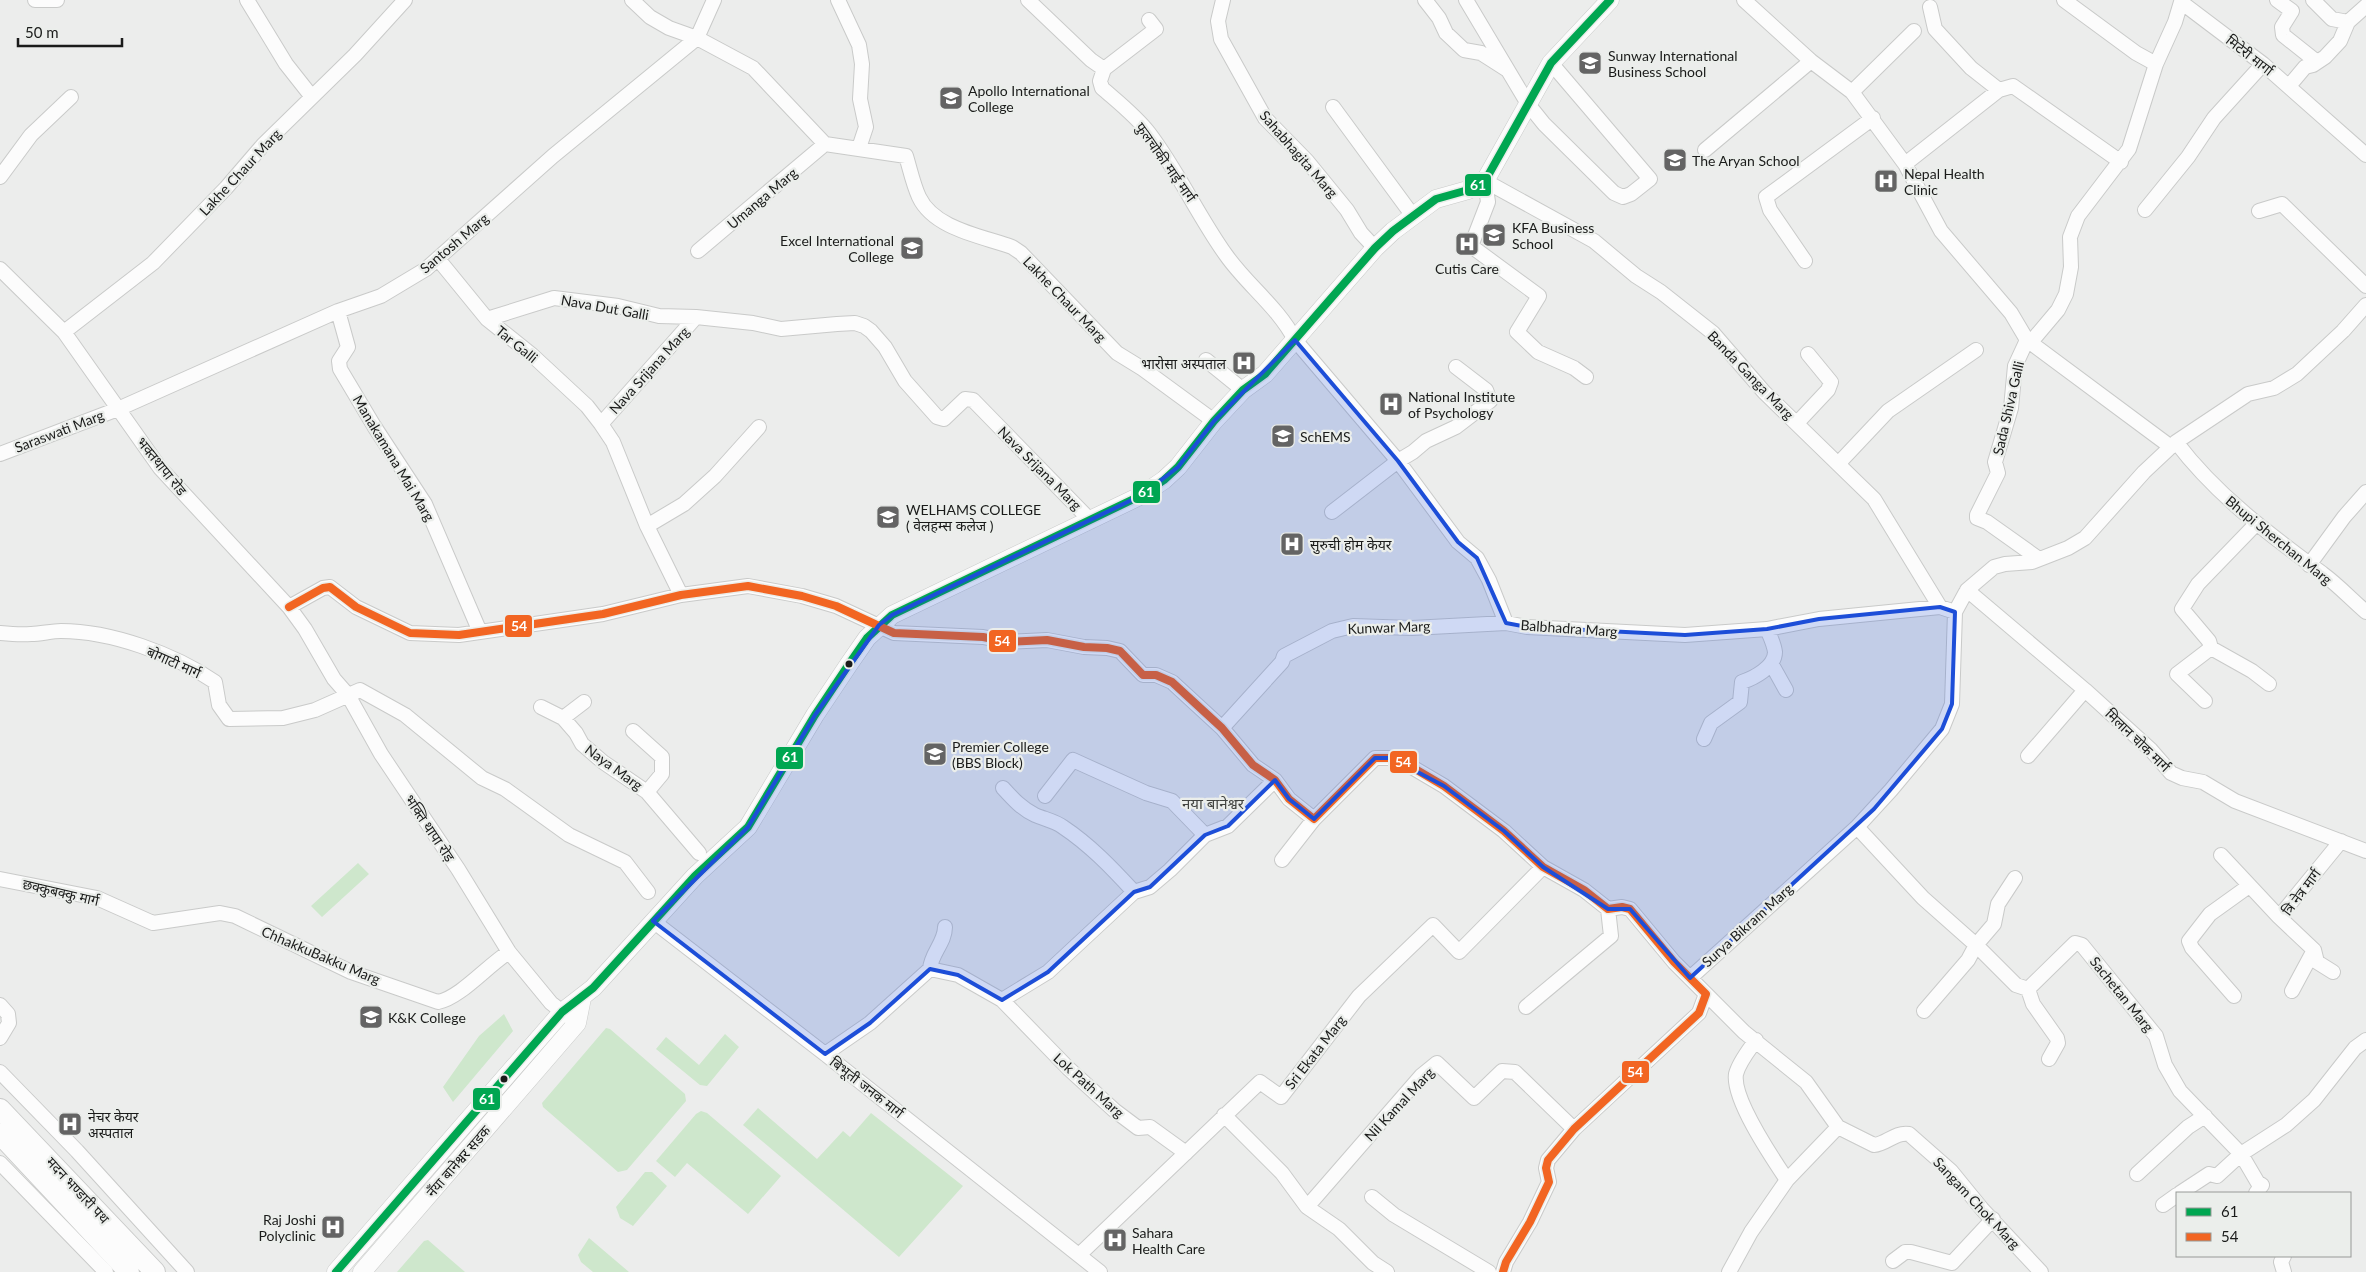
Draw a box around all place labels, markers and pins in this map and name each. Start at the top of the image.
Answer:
place label: Sunway International Business School [1608,47,1738,80]
school or university icon: Sunway International Business School [1577,50,1603,76]
place label: Apollo International College [968,82,1090,115]
school or university icon: Apollo International College [938,85,964,111]
school or university icon: The Aryan School [1662,147,1688,173]
place label: The Aryan School [1692,152,1800,169]
place label: Nepal Health Clinic [1904,165,1985,198]
hospital icon: Nepal Health Clinic [1873,168,1899,194]
place label: KFA Business School [1512,219,1594,252]
school or university icon: KFA Business School [1481,222,1507,248]
hospital icon: Cutis Care [1454,231,1480,257]
place label: Excel International College [780,232,894,265]
school or university icon: Excel International College [899,235,925,261]
place label: Cutis Care [1435,260,1499,277]
hospital icon: भारोसा अस्पताल [1231,350,1257,376]
place label: भारोसा अस्पताल [1141,355,1227,372]
place label: National Institute of Psychology [1408,388,1515,421]
hospital icon: National Institute of Psychology [1378,391,1404,417]
school or university icon: SchEMS [1270,423,1296,449]
place label: SchEMS [1300,428,1351,445]
place label: WELHAMS COLLEGE ( वेलहम्स कलेज ) [906,501,1041,534]
school or university icon: WELHAMS COLLEGE ( वेलहम्स कलेज ) [875,504,901,530]
hospital icon: सुरुची होम केयर [1279,531,1305,557]
place label: सुरुची होम केयर [1310,536,1392,555]
unlabelled marker [844,659,854,669]
place label: Premier College (BBS Block) [952,738,1049,771]
school or university icon: Premier College (BBS Block) [922,741,948,767]
school or university icon: K&K College [358,1004,384,1030]
place label: K&K College [388,1009,466,1026]
unlabelled marker [499,1074,509,1084]
place label: नेचर केयर अस्पताल [88,1108,139,1141]
hospital icon: नेचर केयर अस्पताल [57,1111,83,1137]
place label: Raj Joshi Polyclinic [258,1211,316,1244]
hospital icon: Raj Joshi Polyclinic [320,1214,346,1240]
place label: Sahara Health Care [1132,1224,1205,1257]
hospital icon: Sahara Health Care [1102,1227,1128,1253]

